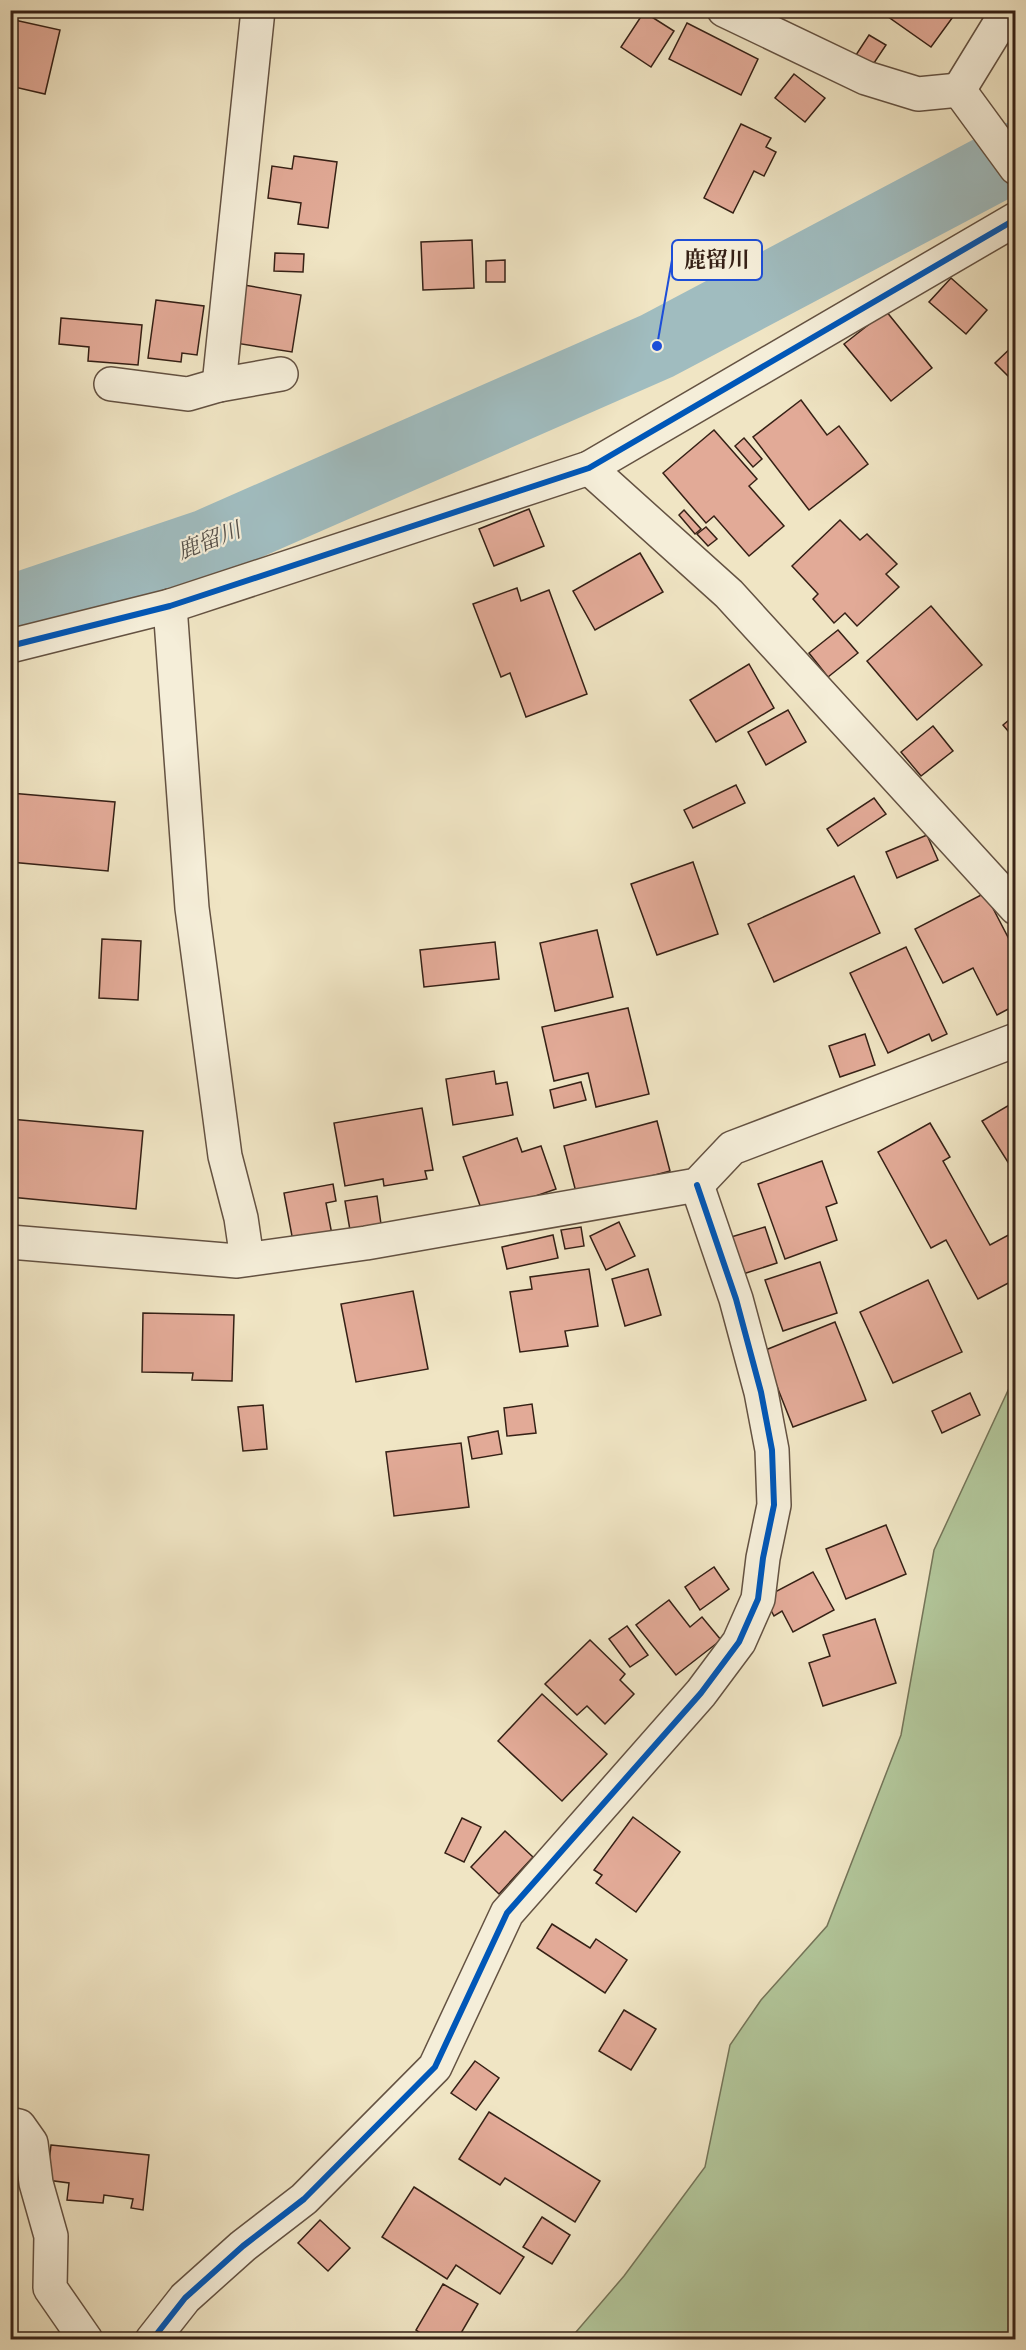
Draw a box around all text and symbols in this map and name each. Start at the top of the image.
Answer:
callout: 鹿留川 [672,240,762,280]
text: 鹿留川 [684,245,750,275]
water label: 鹿留川 [173,514,247,567]

